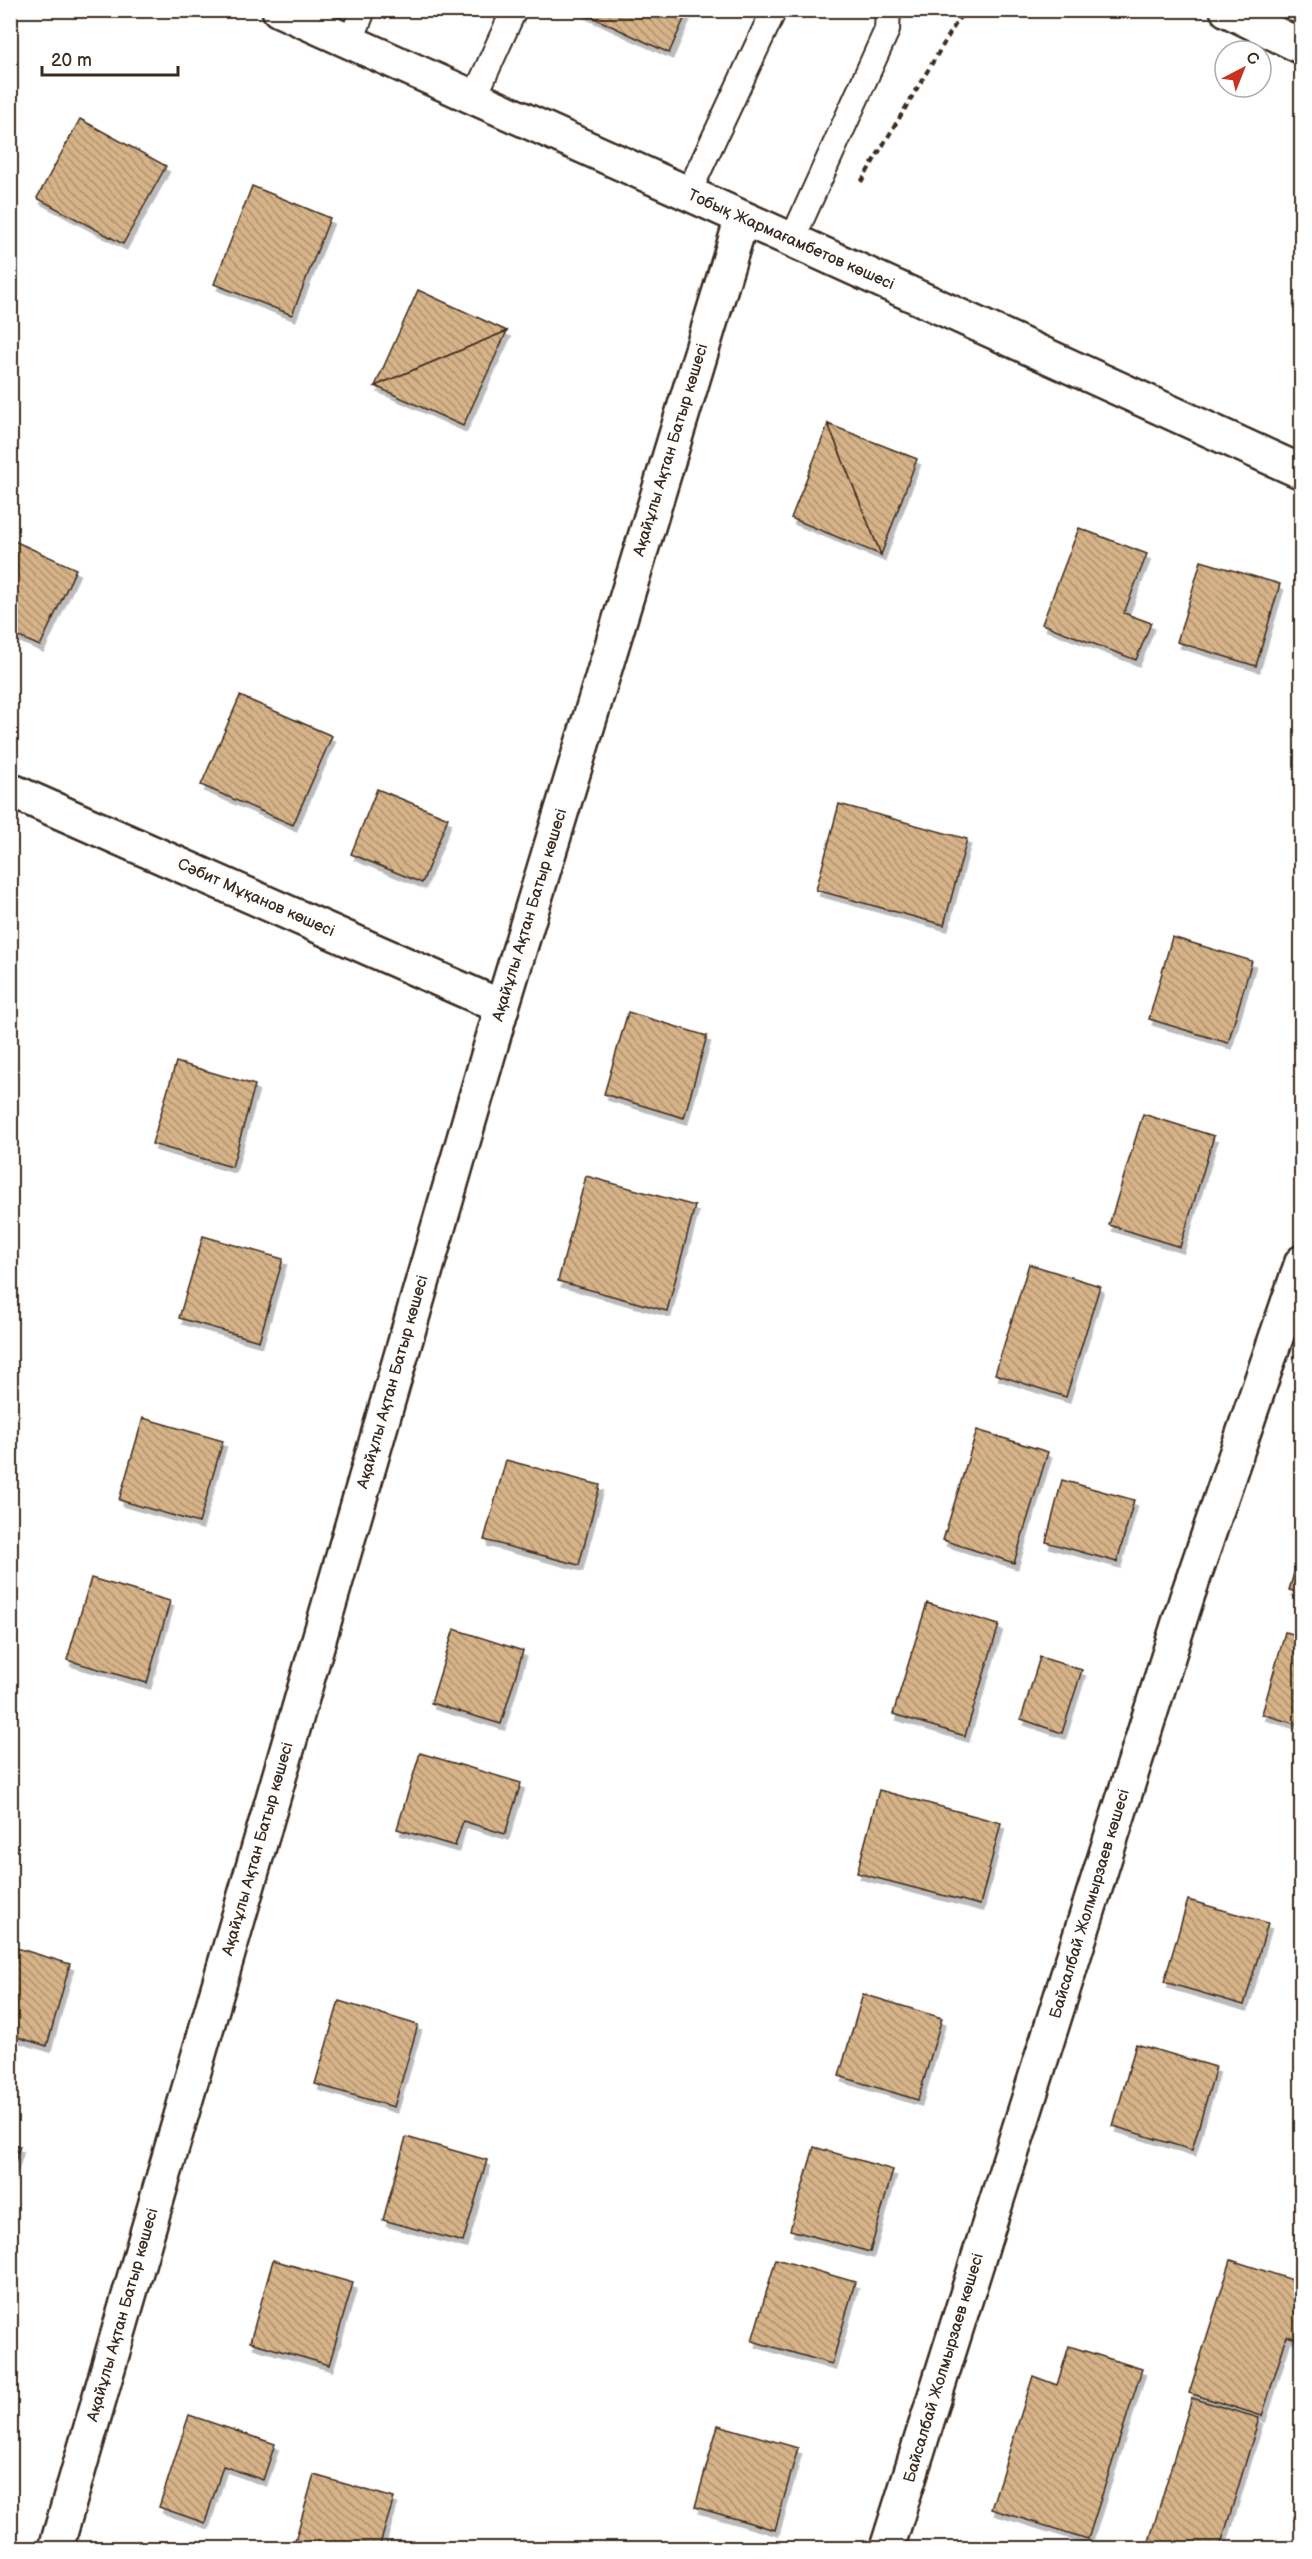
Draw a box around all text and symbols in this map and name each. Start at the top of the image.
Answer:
scale bar [42,39,178,77]
north arrow [1213,39,1273,99]
text: С [1242,48,1263,70]
text: 20 m [51,50,92,71]
street label: Тобық Жармағамбетов көшесі [685,186,897,294]
street label: Ақайұлы Ақтан Батыр көшесі [629,341,712,560]
street label: Ақайұлы Ақтан Батыр көшесі [488,806,571,1025]
street label: Сәбит Мұқанов көшесі [175,855,337,941]
street label: Ақайұлы Ақтан Батыр көшесі [353,1273,433,1492]
street label: Ақайұлы Ақтан Батыр көшесі [218,1740,298,1959]
street label: Байсалбай Жолмырзаев көшесі [1046,1787,1134,2021]
street label: Ақайұлы Ақтан Батыр көшесі [83,2206,163,2425]
street label: Байсалбай Жолмырзаев көшесі [900,2251,988,2485]

